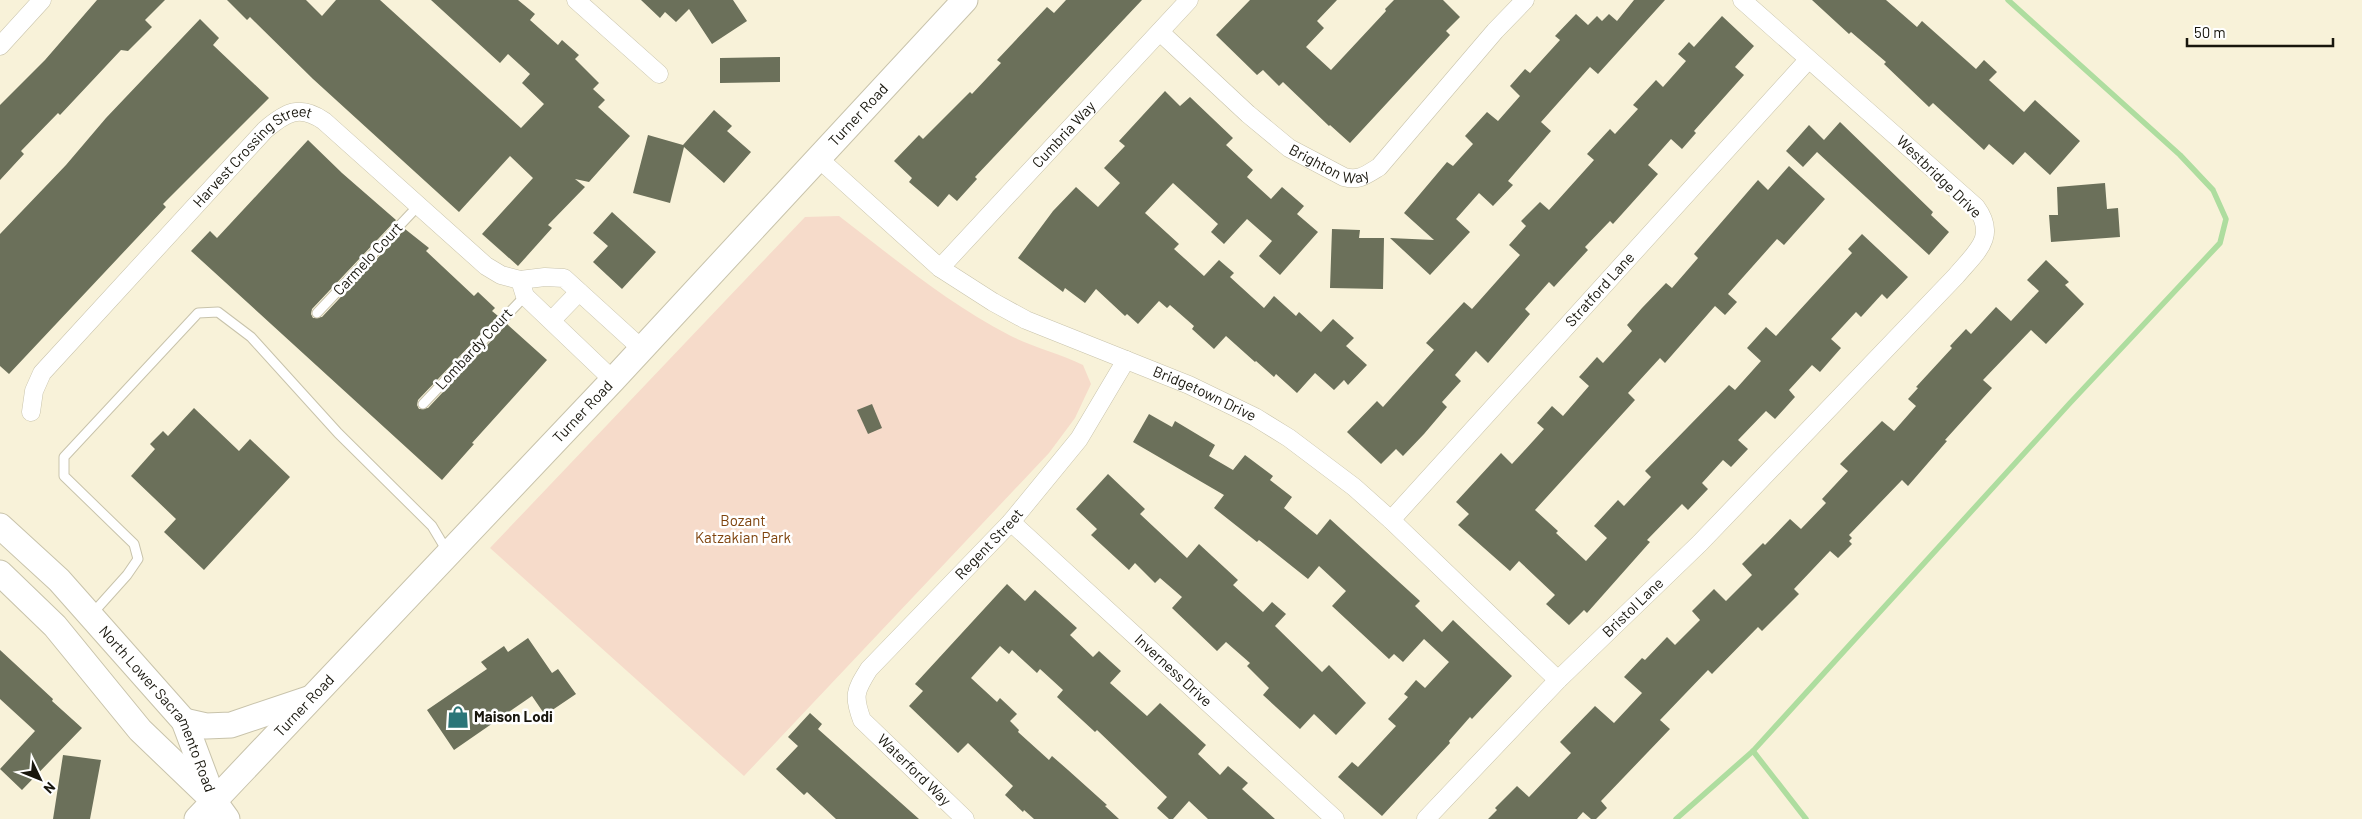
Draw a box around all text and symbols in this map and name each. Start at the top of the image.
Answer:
scale bar [2187,15,2333,47]
text: 50 m [2194,23,2226,41]
street label: Turner Road [824,79,891,149]
street label: Cumbria Way [1028,97,1099,171]
street label: Harvest Crossing Street [189,101,315,211]
street label: Westbridge Drive [1893,131,1986,221]
street label: Brighton Way [1286,140,1372,187]
street label: Carmelo Court [329,218,406,299]
street label: Stratford Lane [1561,248,1637,330]
street label: Lombardy Court [431,304,516,393]
street label: Bridgetown Drive [1151,362,1259,424]
street label: Turner Road [548,376,616,446]
street label: Regent Street [951,505,1026,582]
park label: Bozant Katzakian Park [695,511,792,546]
street label: Bristol Lane [1598,573,1667,640]
street label: North Lower Sacramento Road [96,621,220,794]
street label: Inverness Drive [1131,630,1216,710]
street label: Turner Road [270,670,337,740]
shop icon: Maison Lodi [445,704,471,730]
place label: Maison Lodi [474,707,553,725]
street label: Waterford Way [874,730,955,809]
north arrow [15,754,65,804]
text: N [40,779,59,797]

